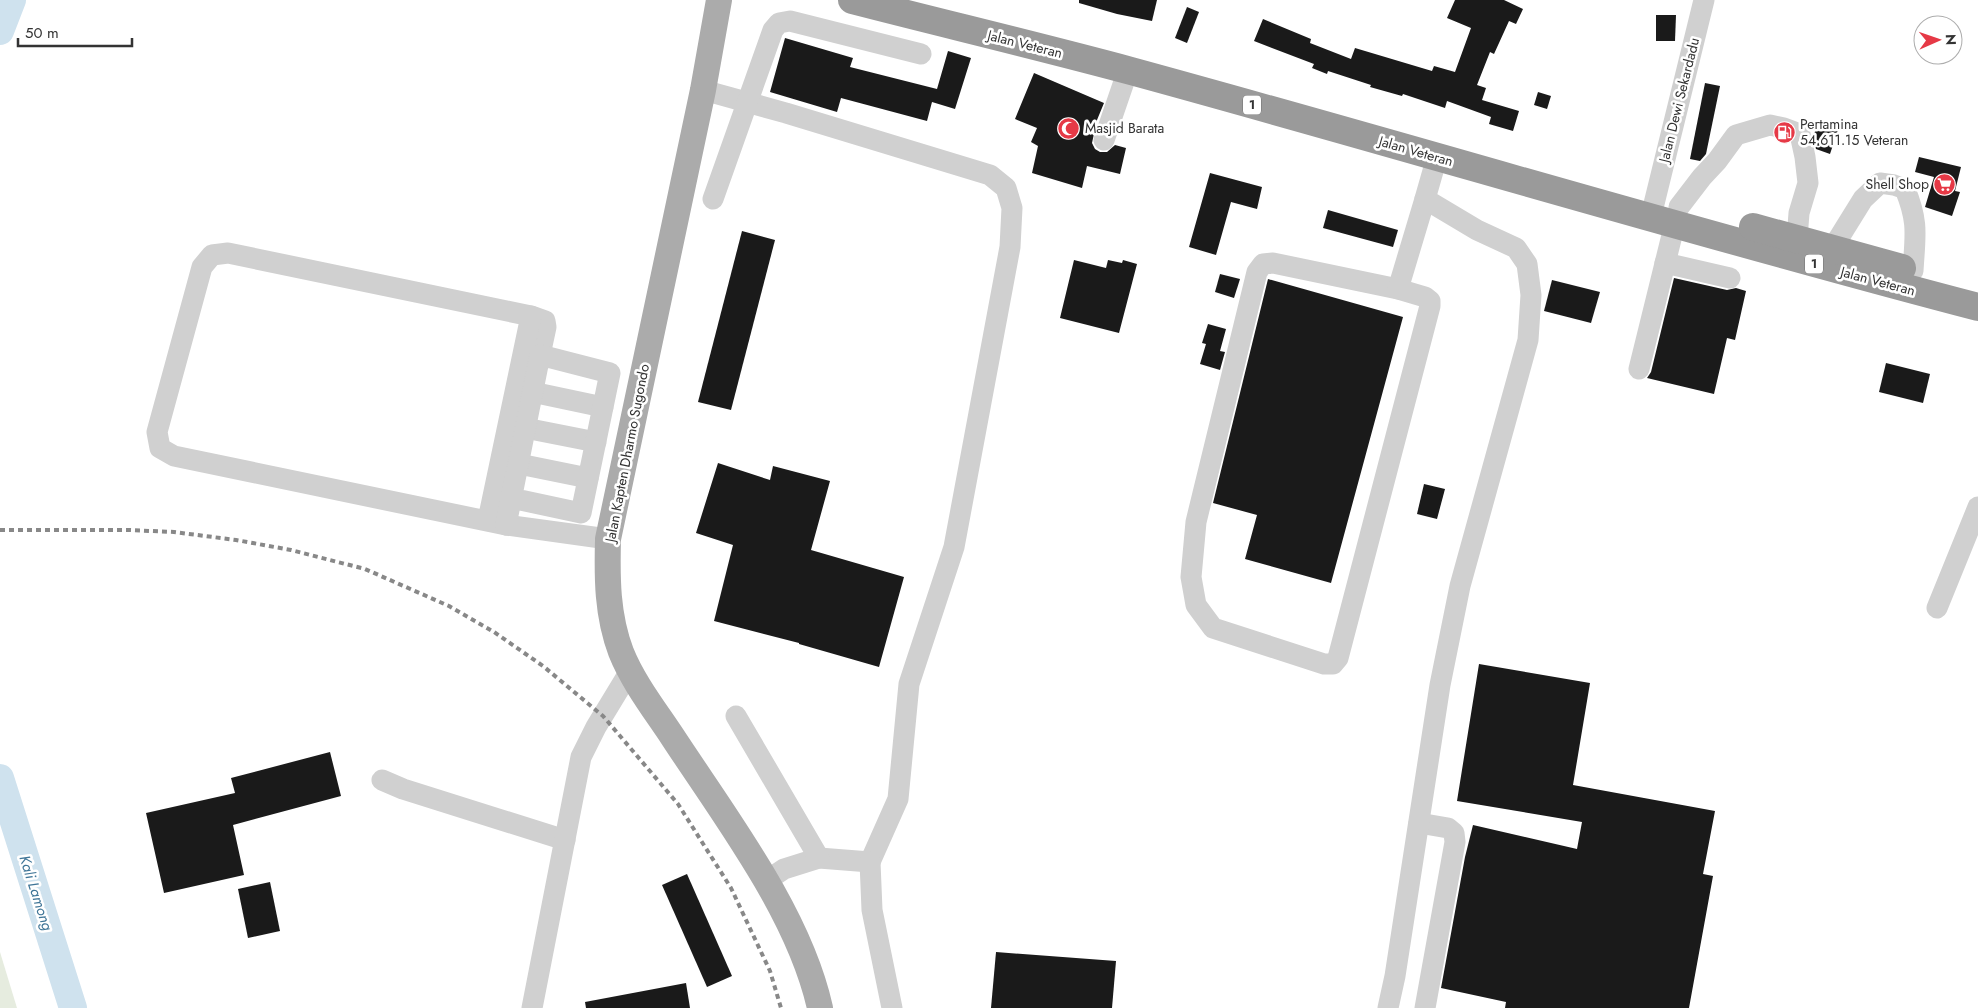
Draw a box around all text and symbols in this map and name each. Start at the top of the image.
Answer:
scale bar [18,15,131,47]
north arrow [1913,15,1963,65]
text: 50 m [25,22,59,44]
street label: Jalan Veteran [984,25,1064,63]
text: N [1941,34,1961,45]
street label: Jalan Dewi Sekardadu [1653,35,1704,167]
road number: 1 [1243,96,1261,114]
place label: Pertamina 54.611.15 Veteran [1800,114,1908,150]
mosque icon: Masjid Barata [1057,116,1081,140]
place label: Masjid Barata [1085,118,1164,138]
fuel station icon: Pertamina 54.611.15 Veteran [1772,120,1796,144]
street label: Jalan Veteran [1375,130,1455,171]
supermarket icon: Shell Shop [1933,172,1957,196]
place label: Shell Shop [1865,174,1929,194]
road number: 1 [1805,254,1823,274]
street label: Jalan Veteran [1837,261,1917,301]
street label: Jalan Kapten Dharmo Sugondo [600,362,654,546]
water label: Kali Lamong [13,852,59,934]

